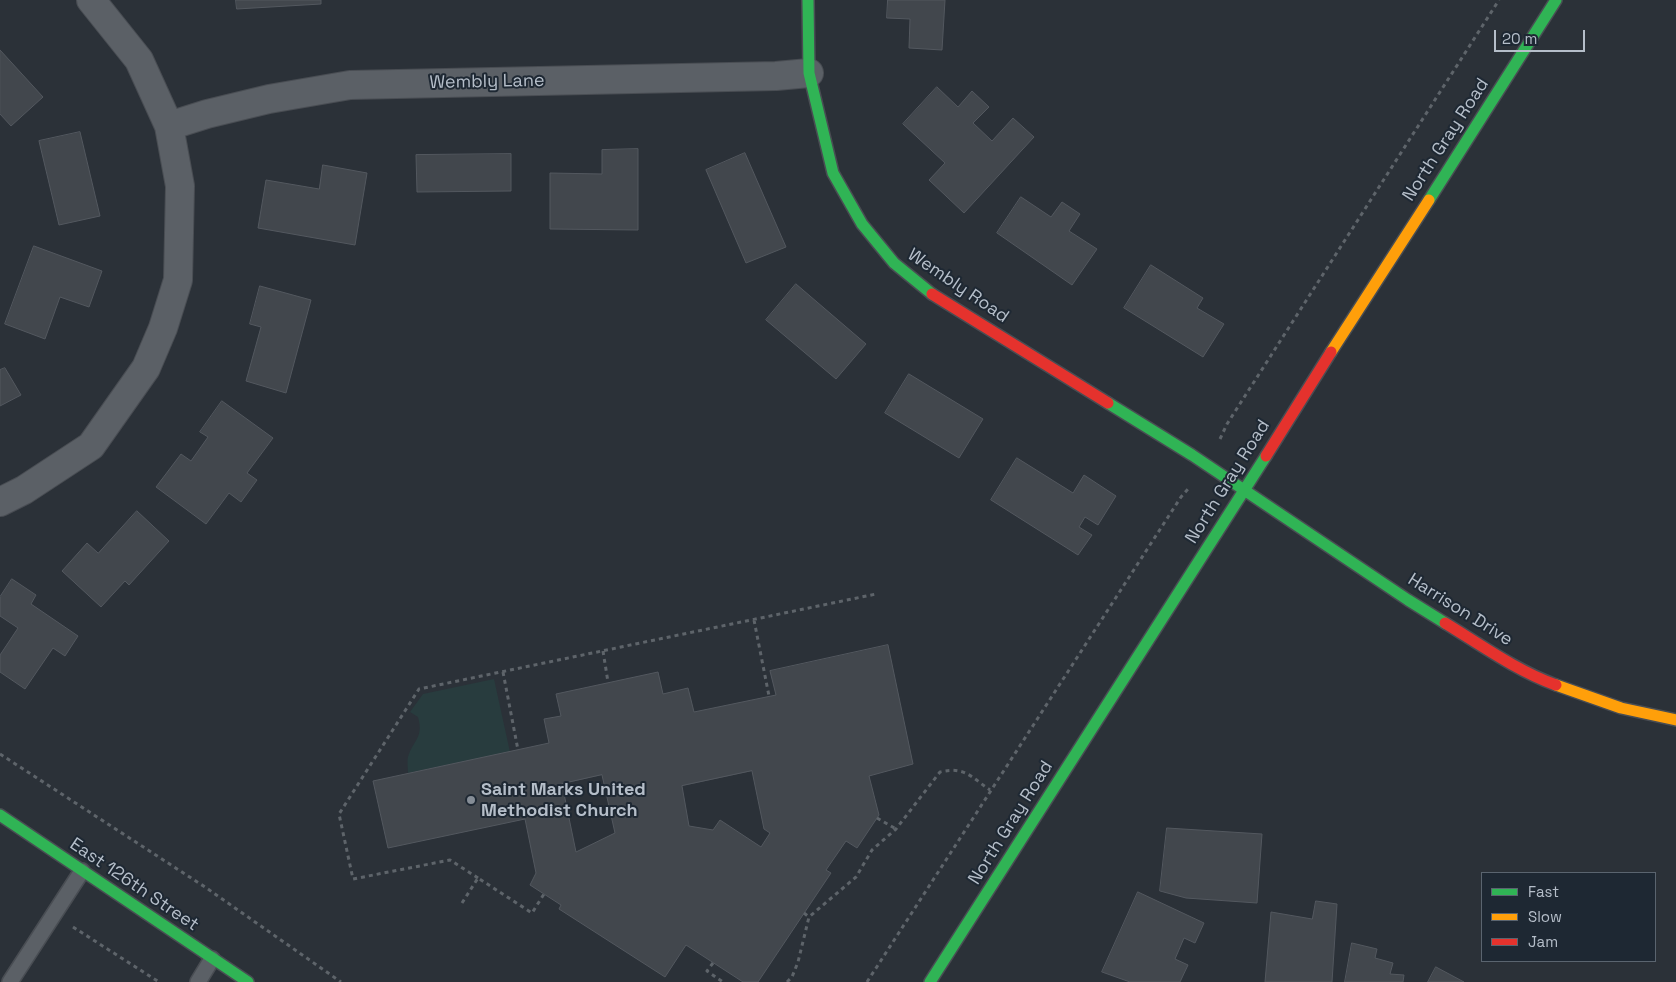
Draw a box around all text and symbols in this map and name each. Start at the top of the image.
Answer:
scale bar [1496,20,1587,52]
text: 20 m [1502,29,1537,48]
street label: Wembly Lane [429,70,545,94]
street label: North Gray Road [1398,75,1494,205]
street label: Wembly Road [903,244,1013,328]
street label: North Gray Road [1181,416,1275,548]
street label: Harrison Drive [1404,569,1516,651]
street label: North Gray Road [964,757,1058,889]
place label: Saint Marks United Methodist Church [481,779,646,822]
marker: Saint Marks United Methodist Church [465,794,477,806]
street label: East 126th Street [65,834,203,936]
legend [1481,872,1656,962]
text: Fast [1528,882,1559,901]
text: Slow [1528,907,1562,926]
text: Jam [1528,932,1558,951]

